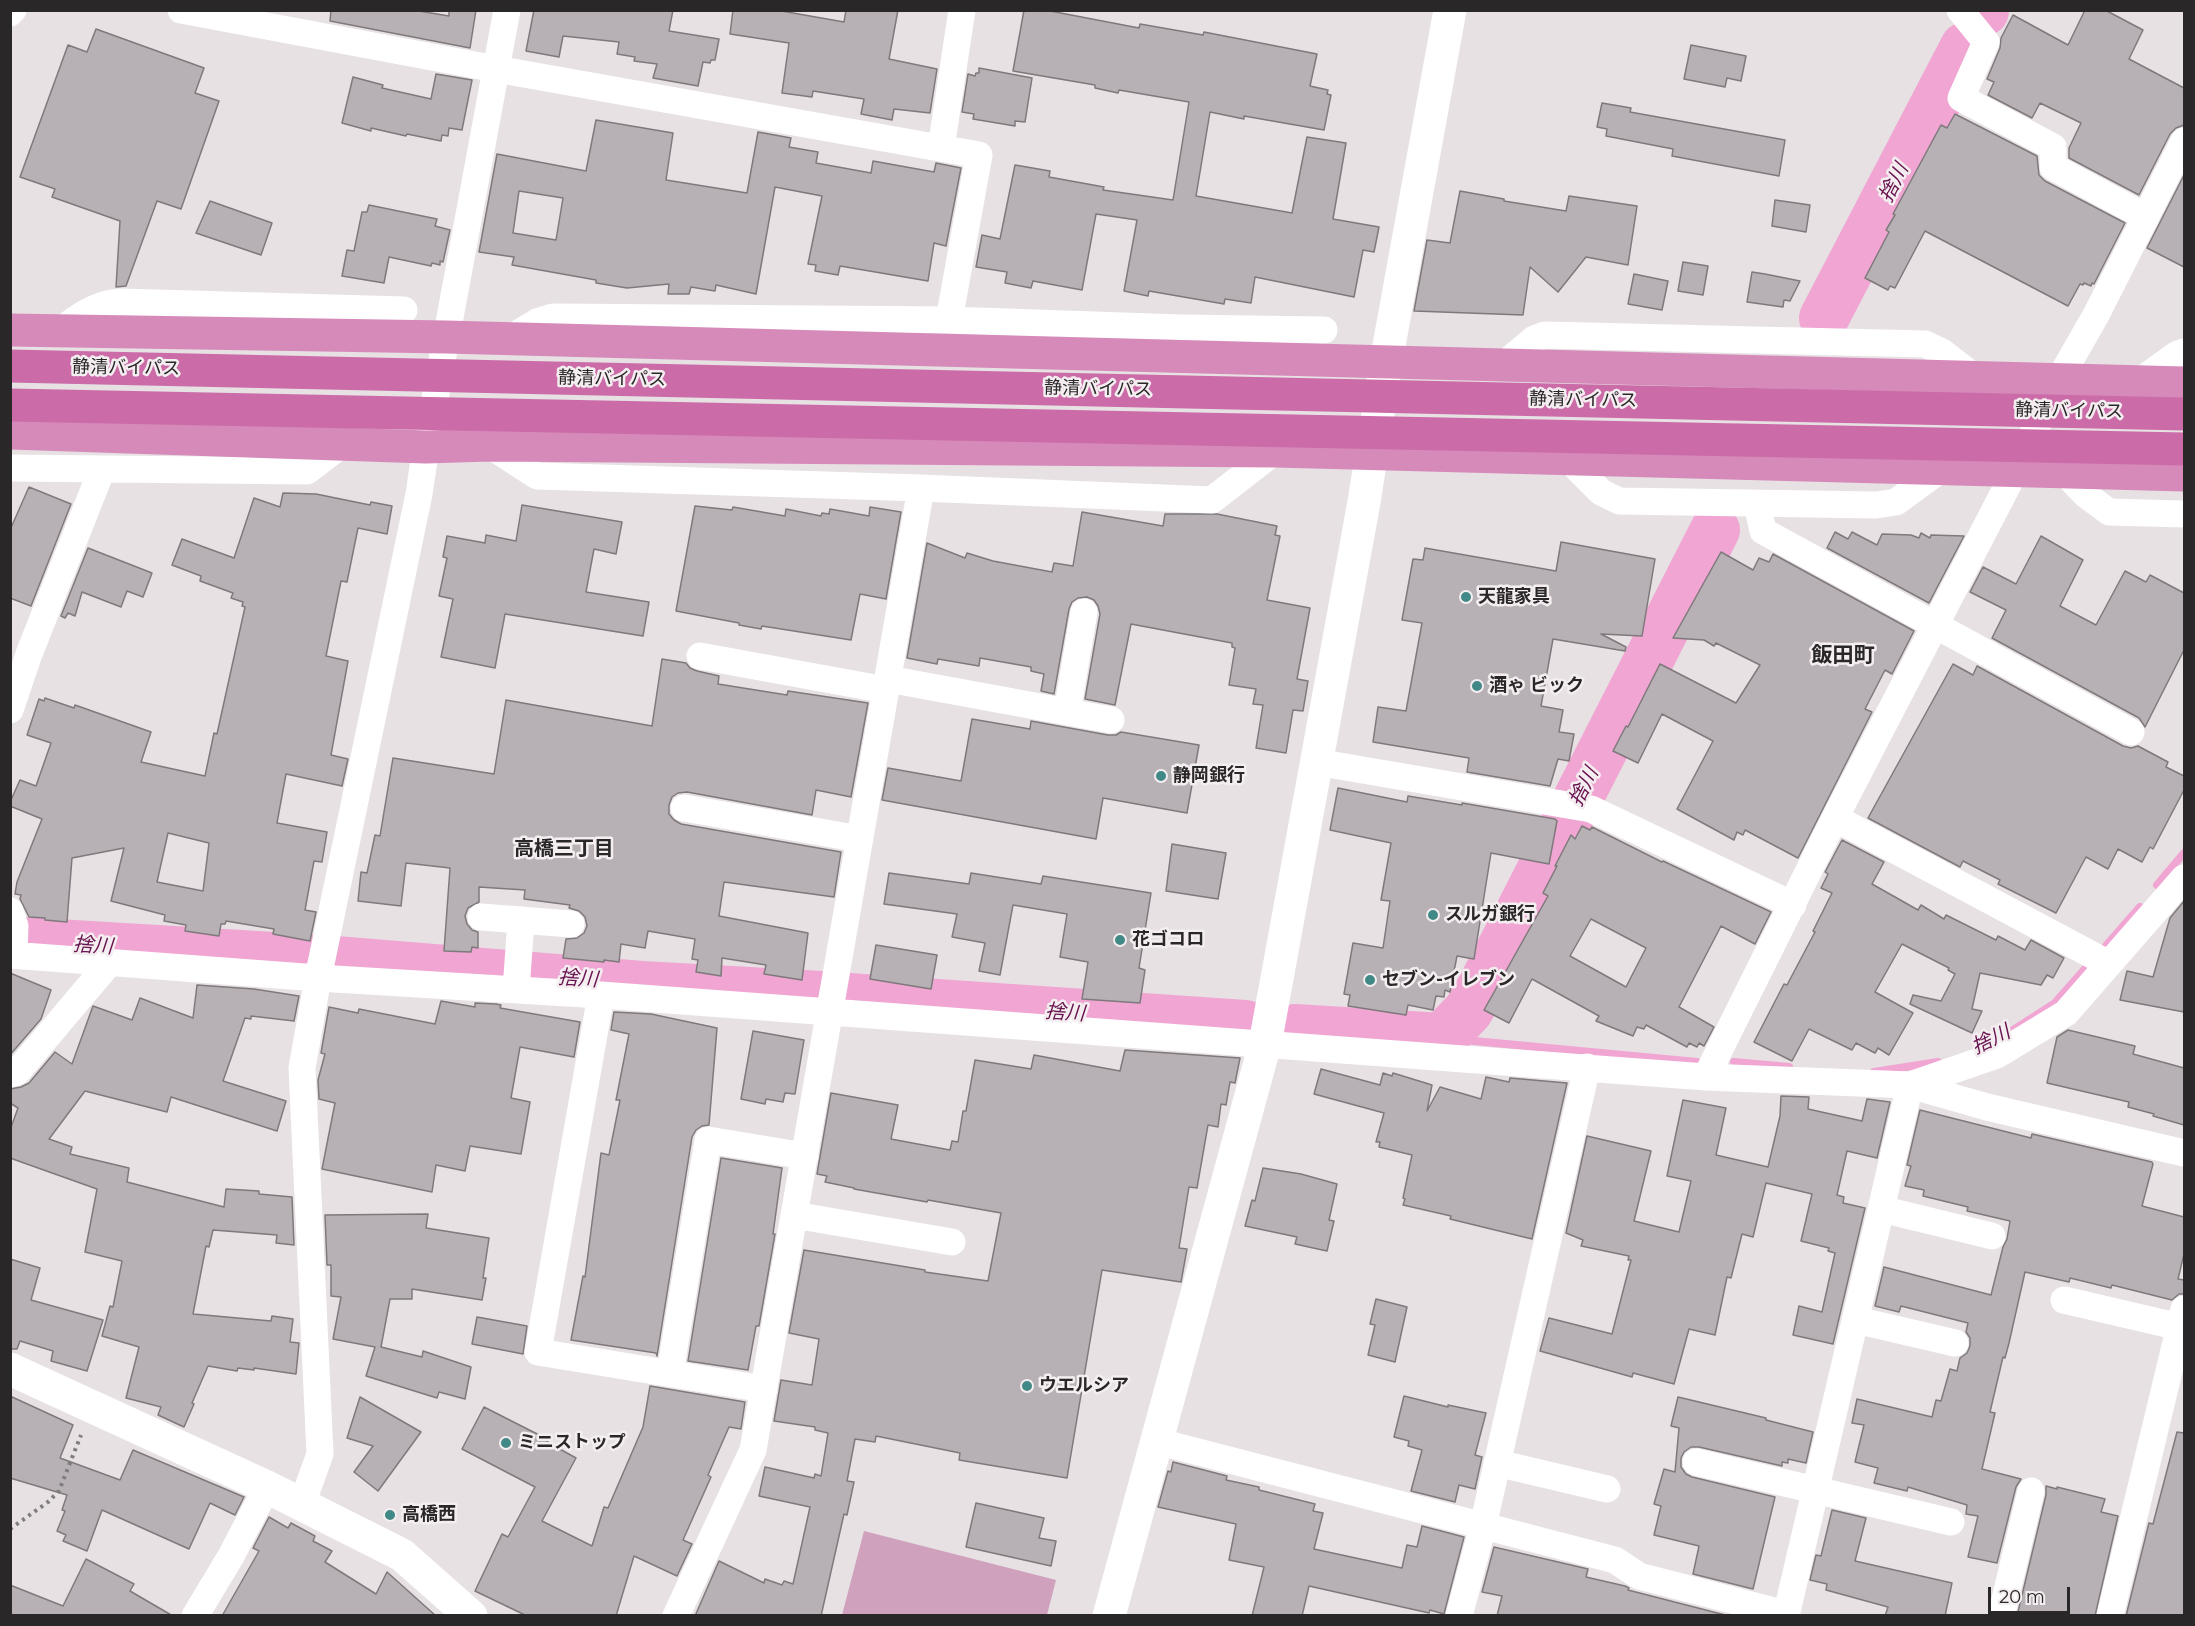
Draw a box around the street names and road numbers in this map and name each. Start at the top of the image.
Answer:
street label: 静清バイパス [72,356,180,380]
street label: 静清バイパス [558,367,666,391]
street label: 静清バイパス [1044,377,1152,401]
street label: 静清バイパス [1529,388,1637,412]
street label: 静清バイパス [2015,399,2123,423]

